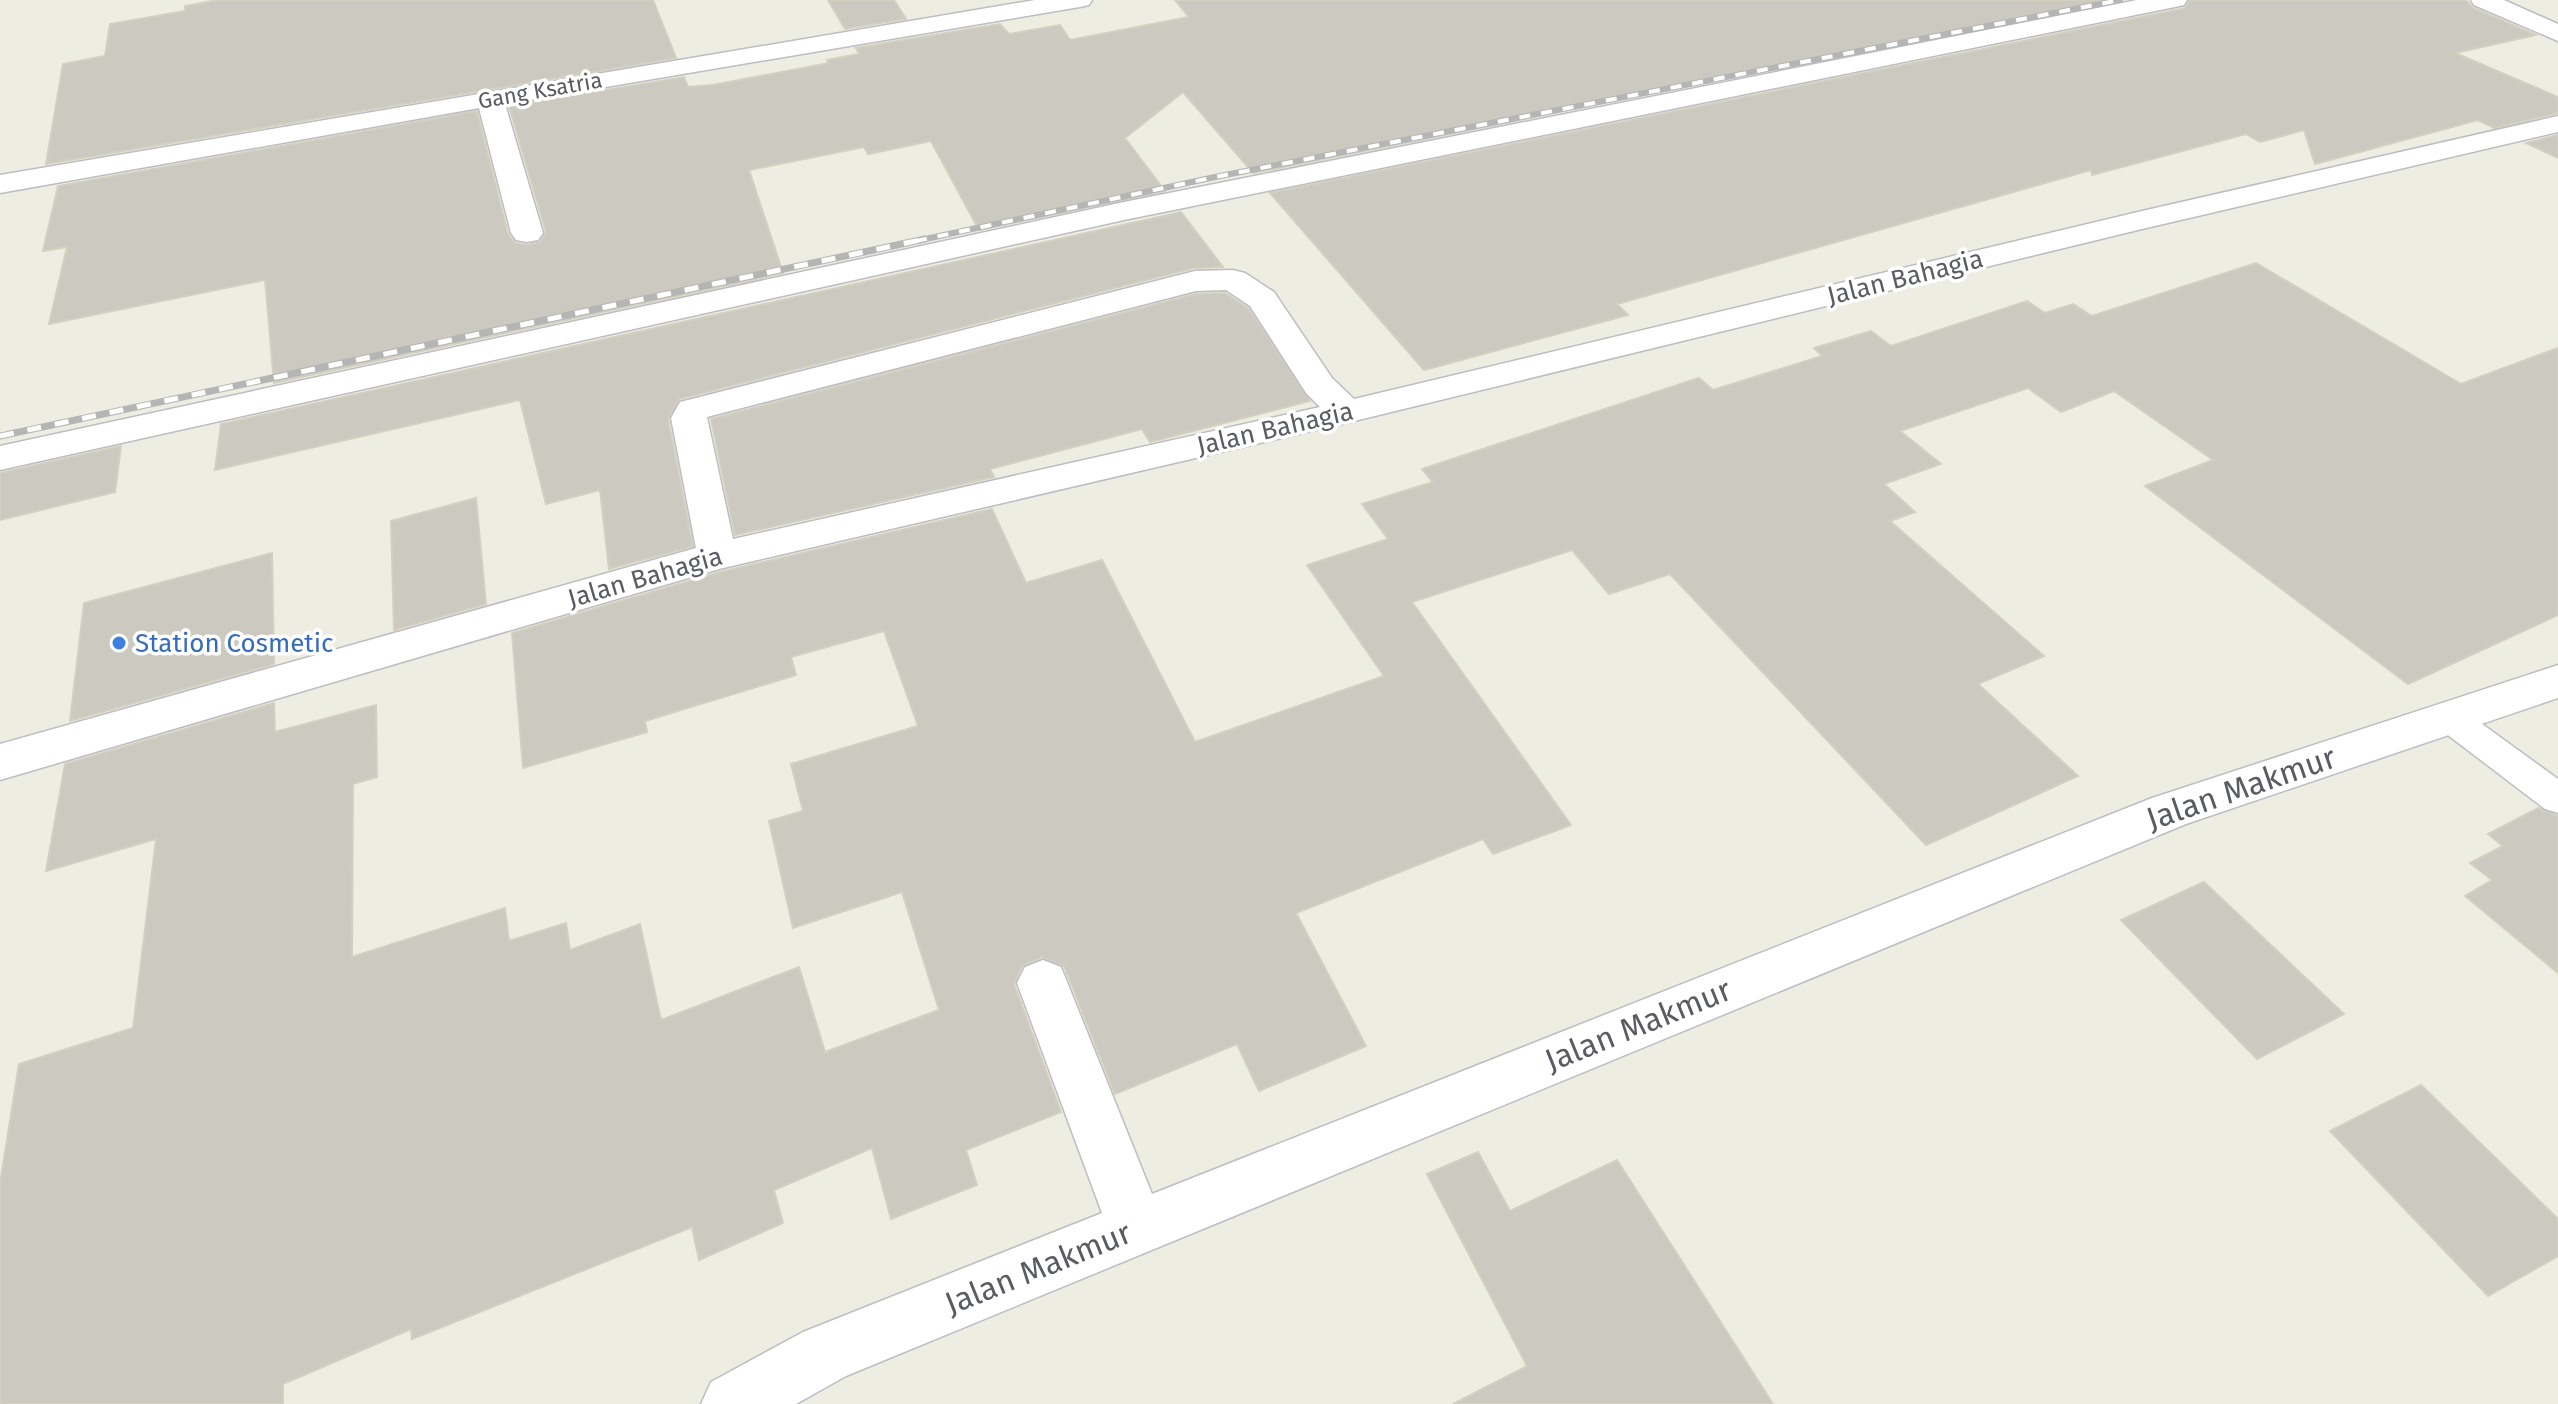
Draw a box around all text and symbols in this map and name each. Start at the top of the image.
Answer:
street label: Gang Ksatria [476,66,604,115]
street label: Jalan Bahagia [1824,243,1986,312]
street label: Jalan Bahagia [1194,395,1356,462]
street label: Jalan Bahagia [564,541,726,614]
place label: Station Cosmetic [135,628,334,659]
marker: Station Cosmetic [110,634,128,652]
street label: Jalan Makmur [2141,738,2341,838]
street label: Jalan Makmur [1539,970,1737,1080]
street label: Jalan Makmur [939,1213,1137,1323]

